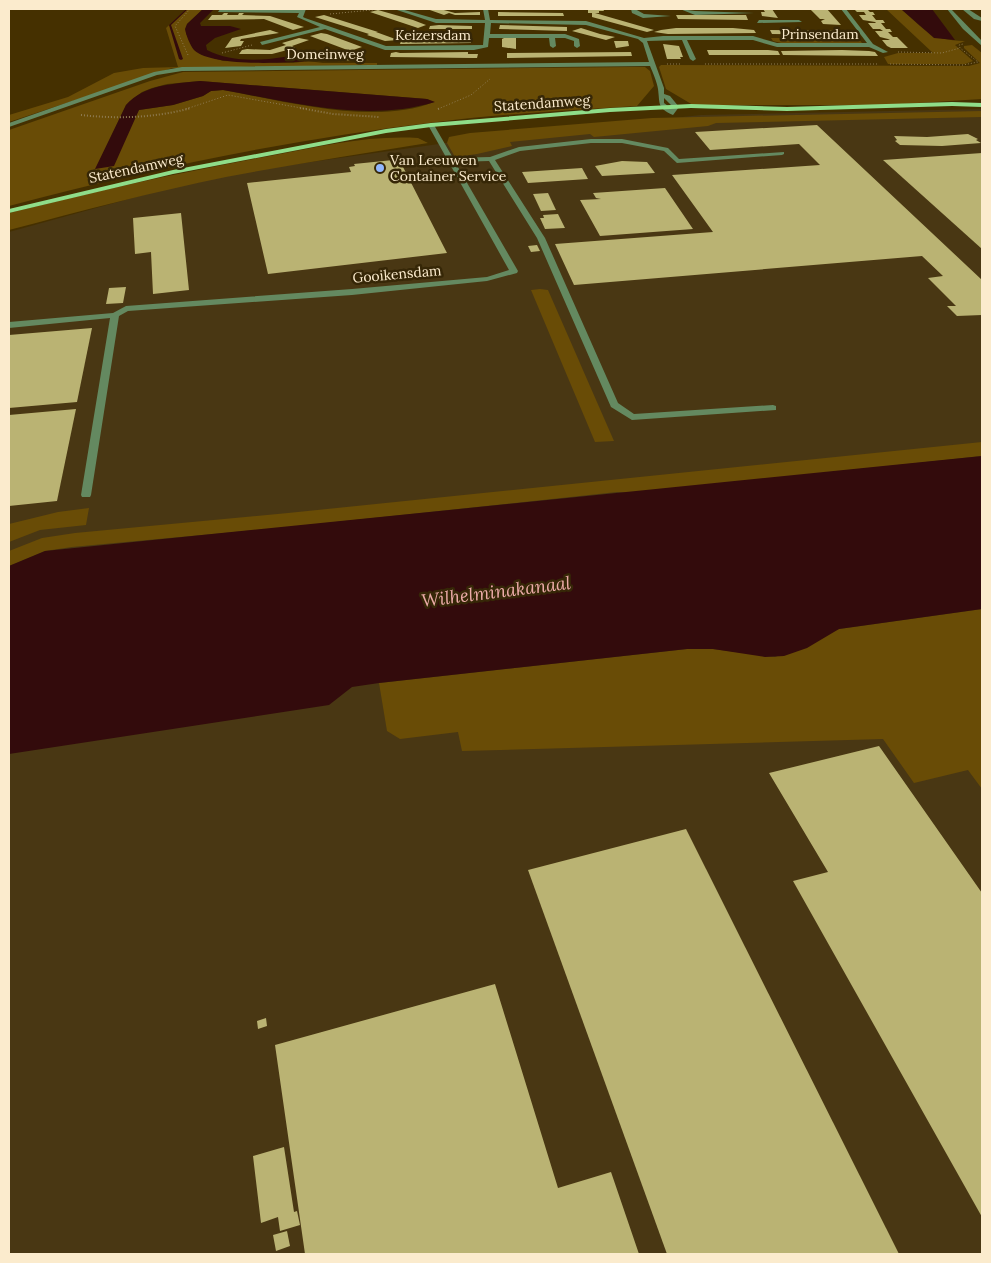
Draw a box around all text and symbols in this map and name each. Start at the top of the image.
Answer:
street label: Prinsendam [781,25,859,43]
street label: Keizersdam [395,26,472,44]
street label: Domeinweg [286,45,364,63]
street label: Statendamweg [493,91,591,115]
street label: Statendamweg [87,149,185,187]
place label: Van Leeuwen Container Service [389,151,507,185]
marker: Van Leeuwen Container Service [374,162,386,174]
street label: Gooikensdam [352,261,443,287]
water label: Wilhelminakanaal [420,571,572,612]

